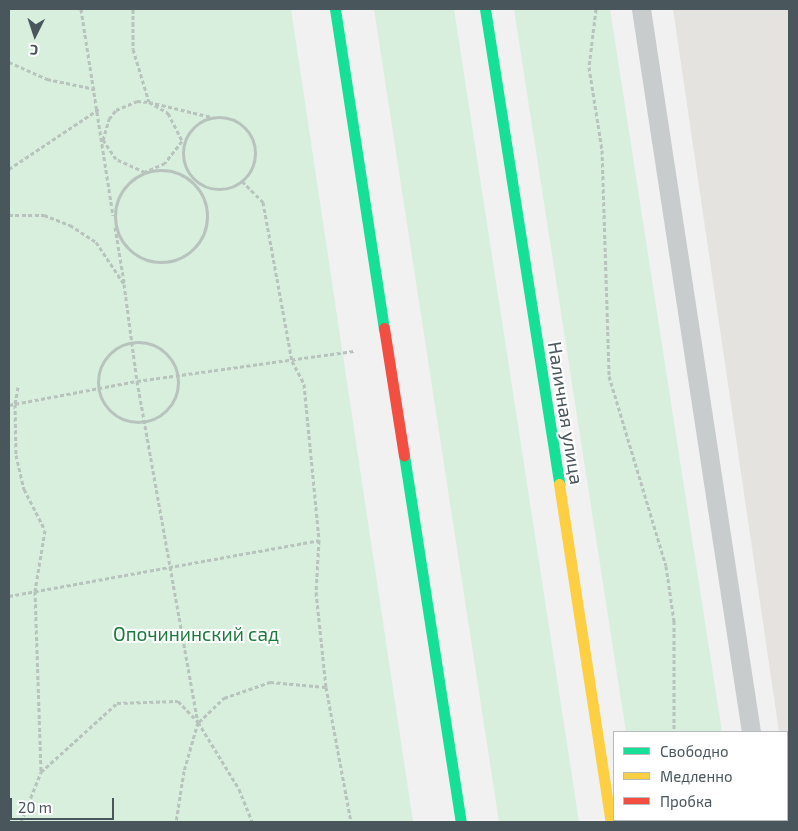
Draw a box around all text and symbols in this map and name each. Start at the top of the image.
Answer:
north arrow [10,10,60,60]
text: С [29,42,39,59]
street label: Наличная улица [543,340,589,486]
park label: Опочининский сад [113,623,279,645]
legend [613,731,788,821]
text: Свободно [660,742,729,760]
text: Медленно [660,767,733,785]
scale bar [12,788,116,820]
text: Пробка [660,792,712,810]
text: 20 m [18,798,52,816]

